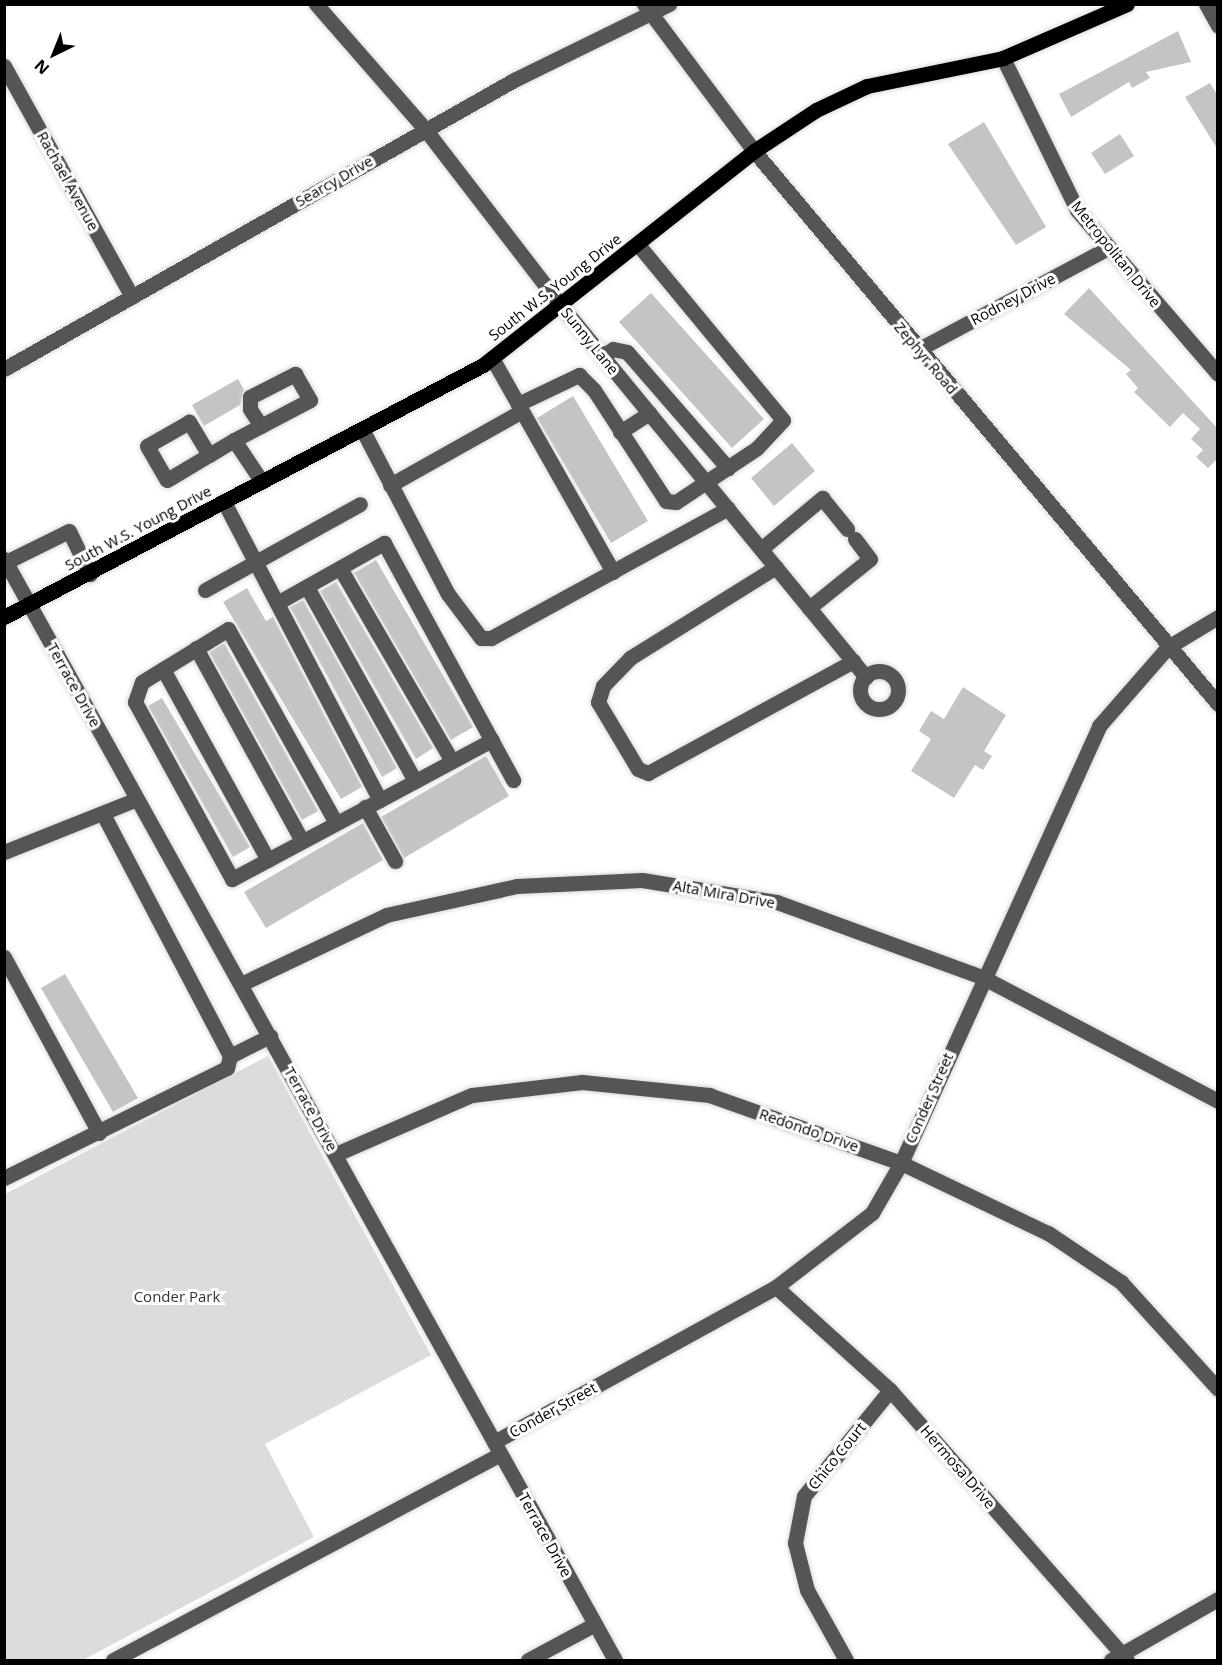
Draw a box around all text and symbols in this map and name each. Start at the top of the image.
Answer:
north arrow [24,24,84,84]
text: N [29,55,54,80]
street label: Rachael Avenue [33,128,103,234]
street label: Searcy Drive [292,152,376,210]
street label: Metropolitan Drive [1068,197,1164,311]
street label: South W.S. Young Drive [485,230,625,344]
street label: Rodney Drive [968,269,1058,329]
street label: Sunny Lane [558,304,622,378]
street label: Zephyr Road [891,318,961,398]
street label: South W.S. Young Drive [62,482,214,574]
street label: Terrace Drive [43,640,105,730]
street label: Alta Mira Drive [672,876,776,912]
street label: Conder Street [901,1050,957,1146]
street label: Terrace Drive [280,1064,342,1154]
street label: Redondo Drive [757,1105,861,1155]
park label: Conder Park [134,1288,220,1306]
street label: Conder Street [506,1379,600,1441]
street label: Chico Court [804,1419,870,1493]
street label: Hermosa Drive [917,1422,999,1512]
street label: Terrace Drive [514,1490,576,1580]

